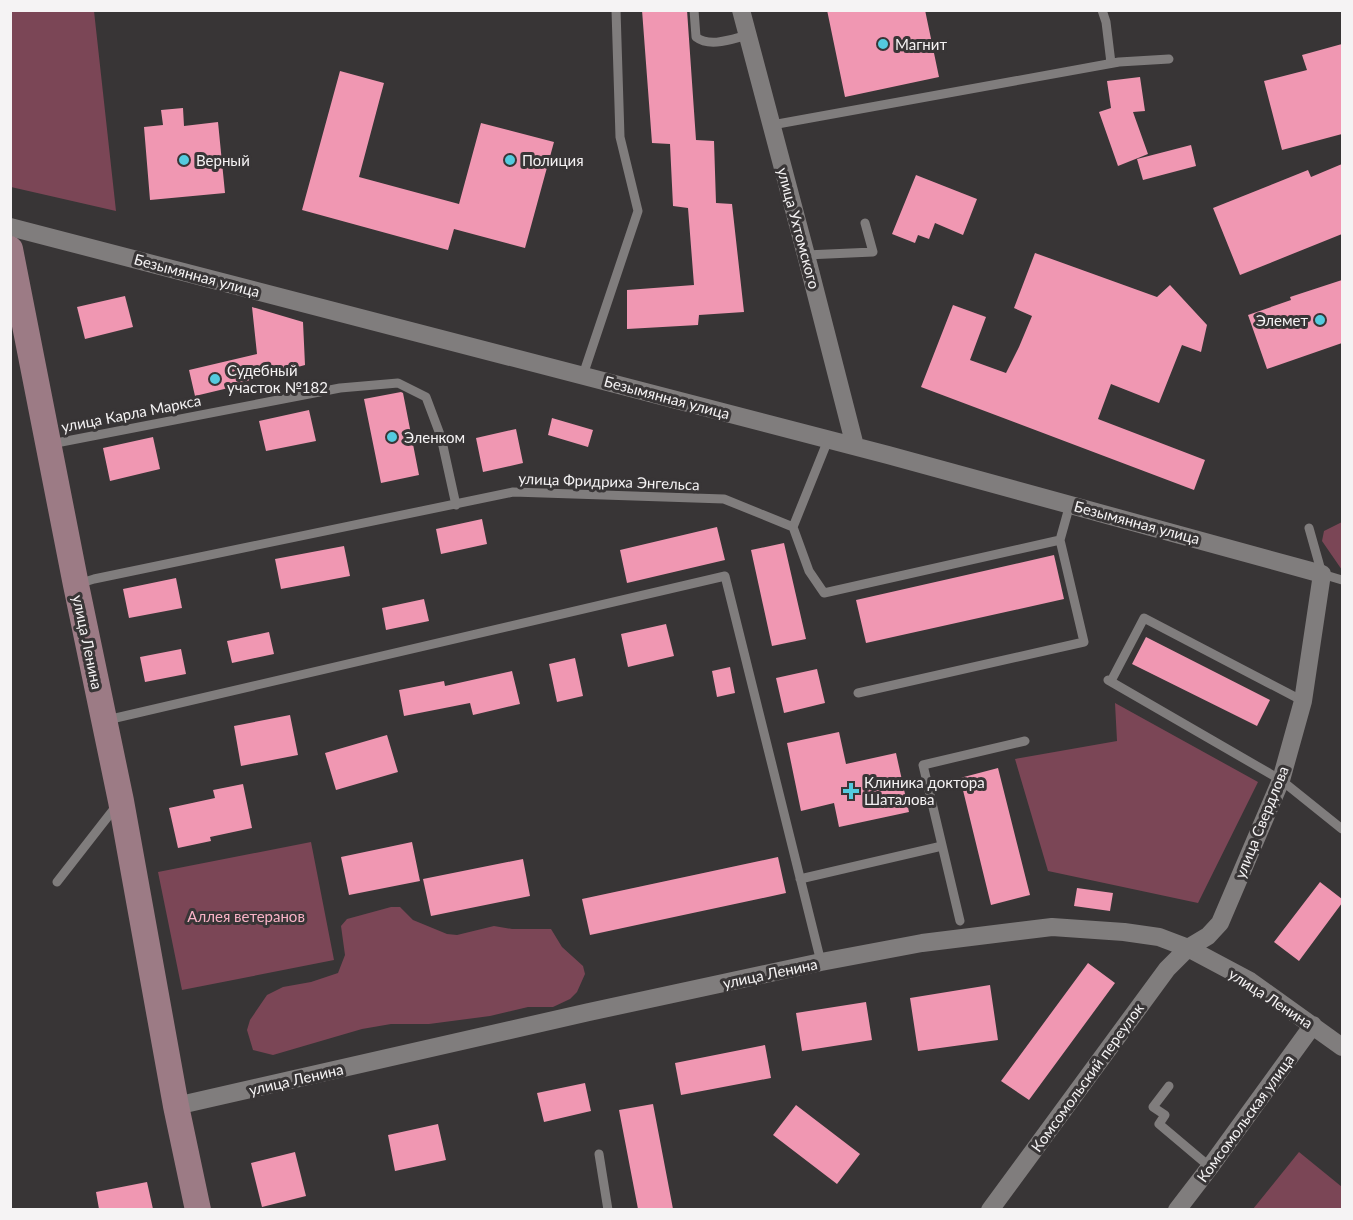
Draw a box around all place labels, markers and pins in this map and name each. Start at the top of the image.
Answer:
place label: Магнит [895,35,947,53]
marker: Магнит [876,37,890,51]
place label: Верный [196,151,250,169]
place label: Полиция [522,151,584,169]
marker: Верный [177,153,191,167]
marker: Полиция [503,153,517,167]
place label: Элемет [1256,311,1308,329]
marker: Элемет [1313,313,1327,327]
place label: Судебный участок №182 [227,361,328,396]
marker: Судебный участок №182 [208,372,222,386]
place label: Эленком [404,428,465,446]
marker: Эленком [385,430,399,444]
place label: Клиника доктора Шаталова [864,773,985,808]
marker: Клиника доктора Шаталова [842,782,860,800]

